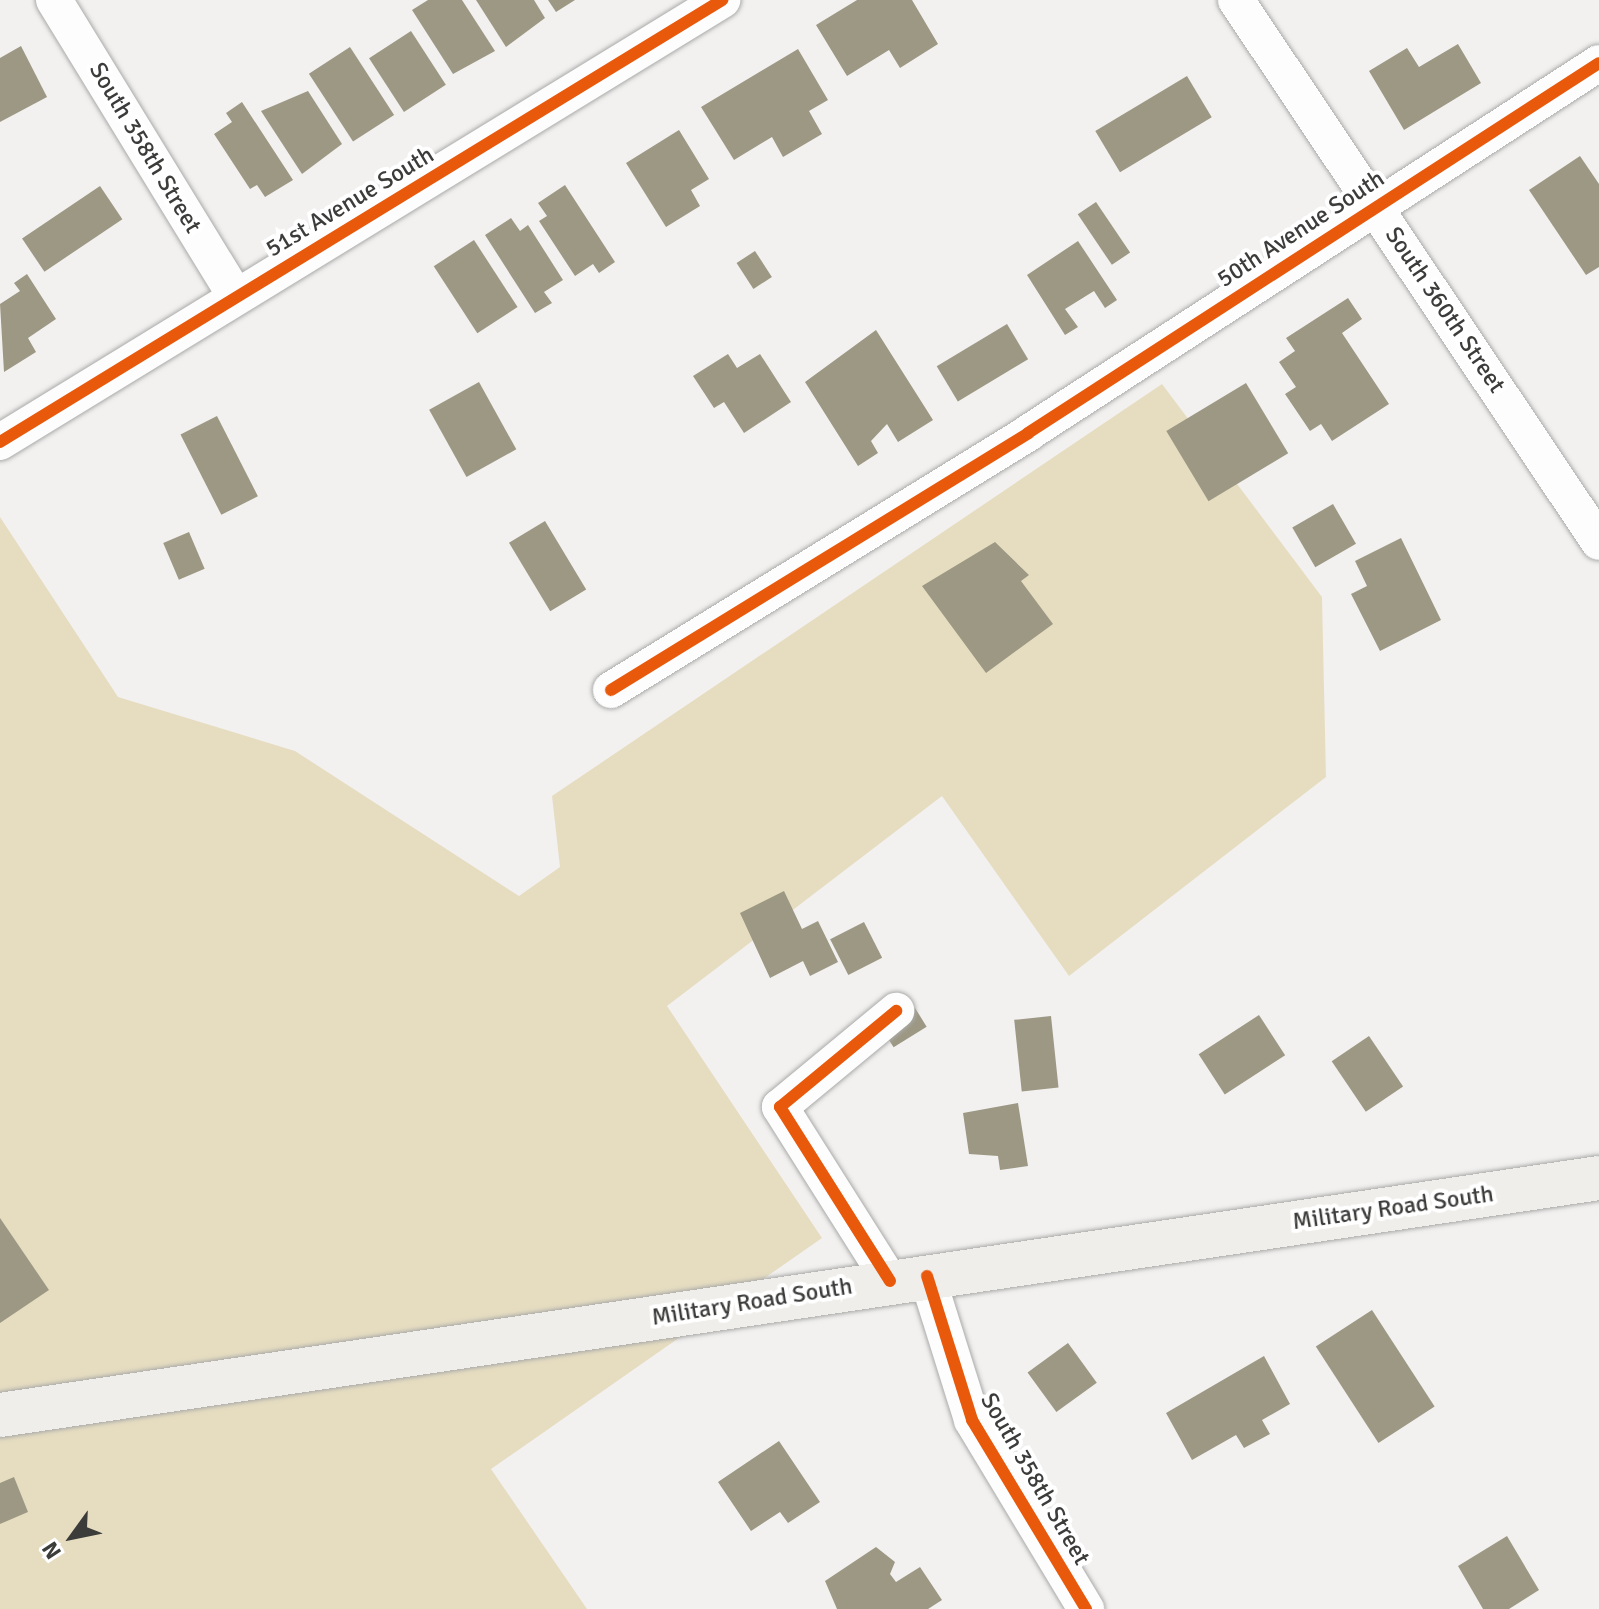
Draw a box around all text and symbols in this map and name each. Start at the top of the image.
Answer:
street label: South 358th Street [83,58,207,238]
street label: 51st Avenue South [261,141,439,263]
street label: 50th Avenue South [1212,164,1390,294]
street label: South 360th Street [1379,222,1511,398]
street label: Military Road South [1291,1180,1495,1236]
street label: Military Road South [650,1272,854,1332]
street label: South 358th Street [974,1388,1096,1570]
north arrow [32,1497,112,1577]
text: N [36,1537,67,1564]

